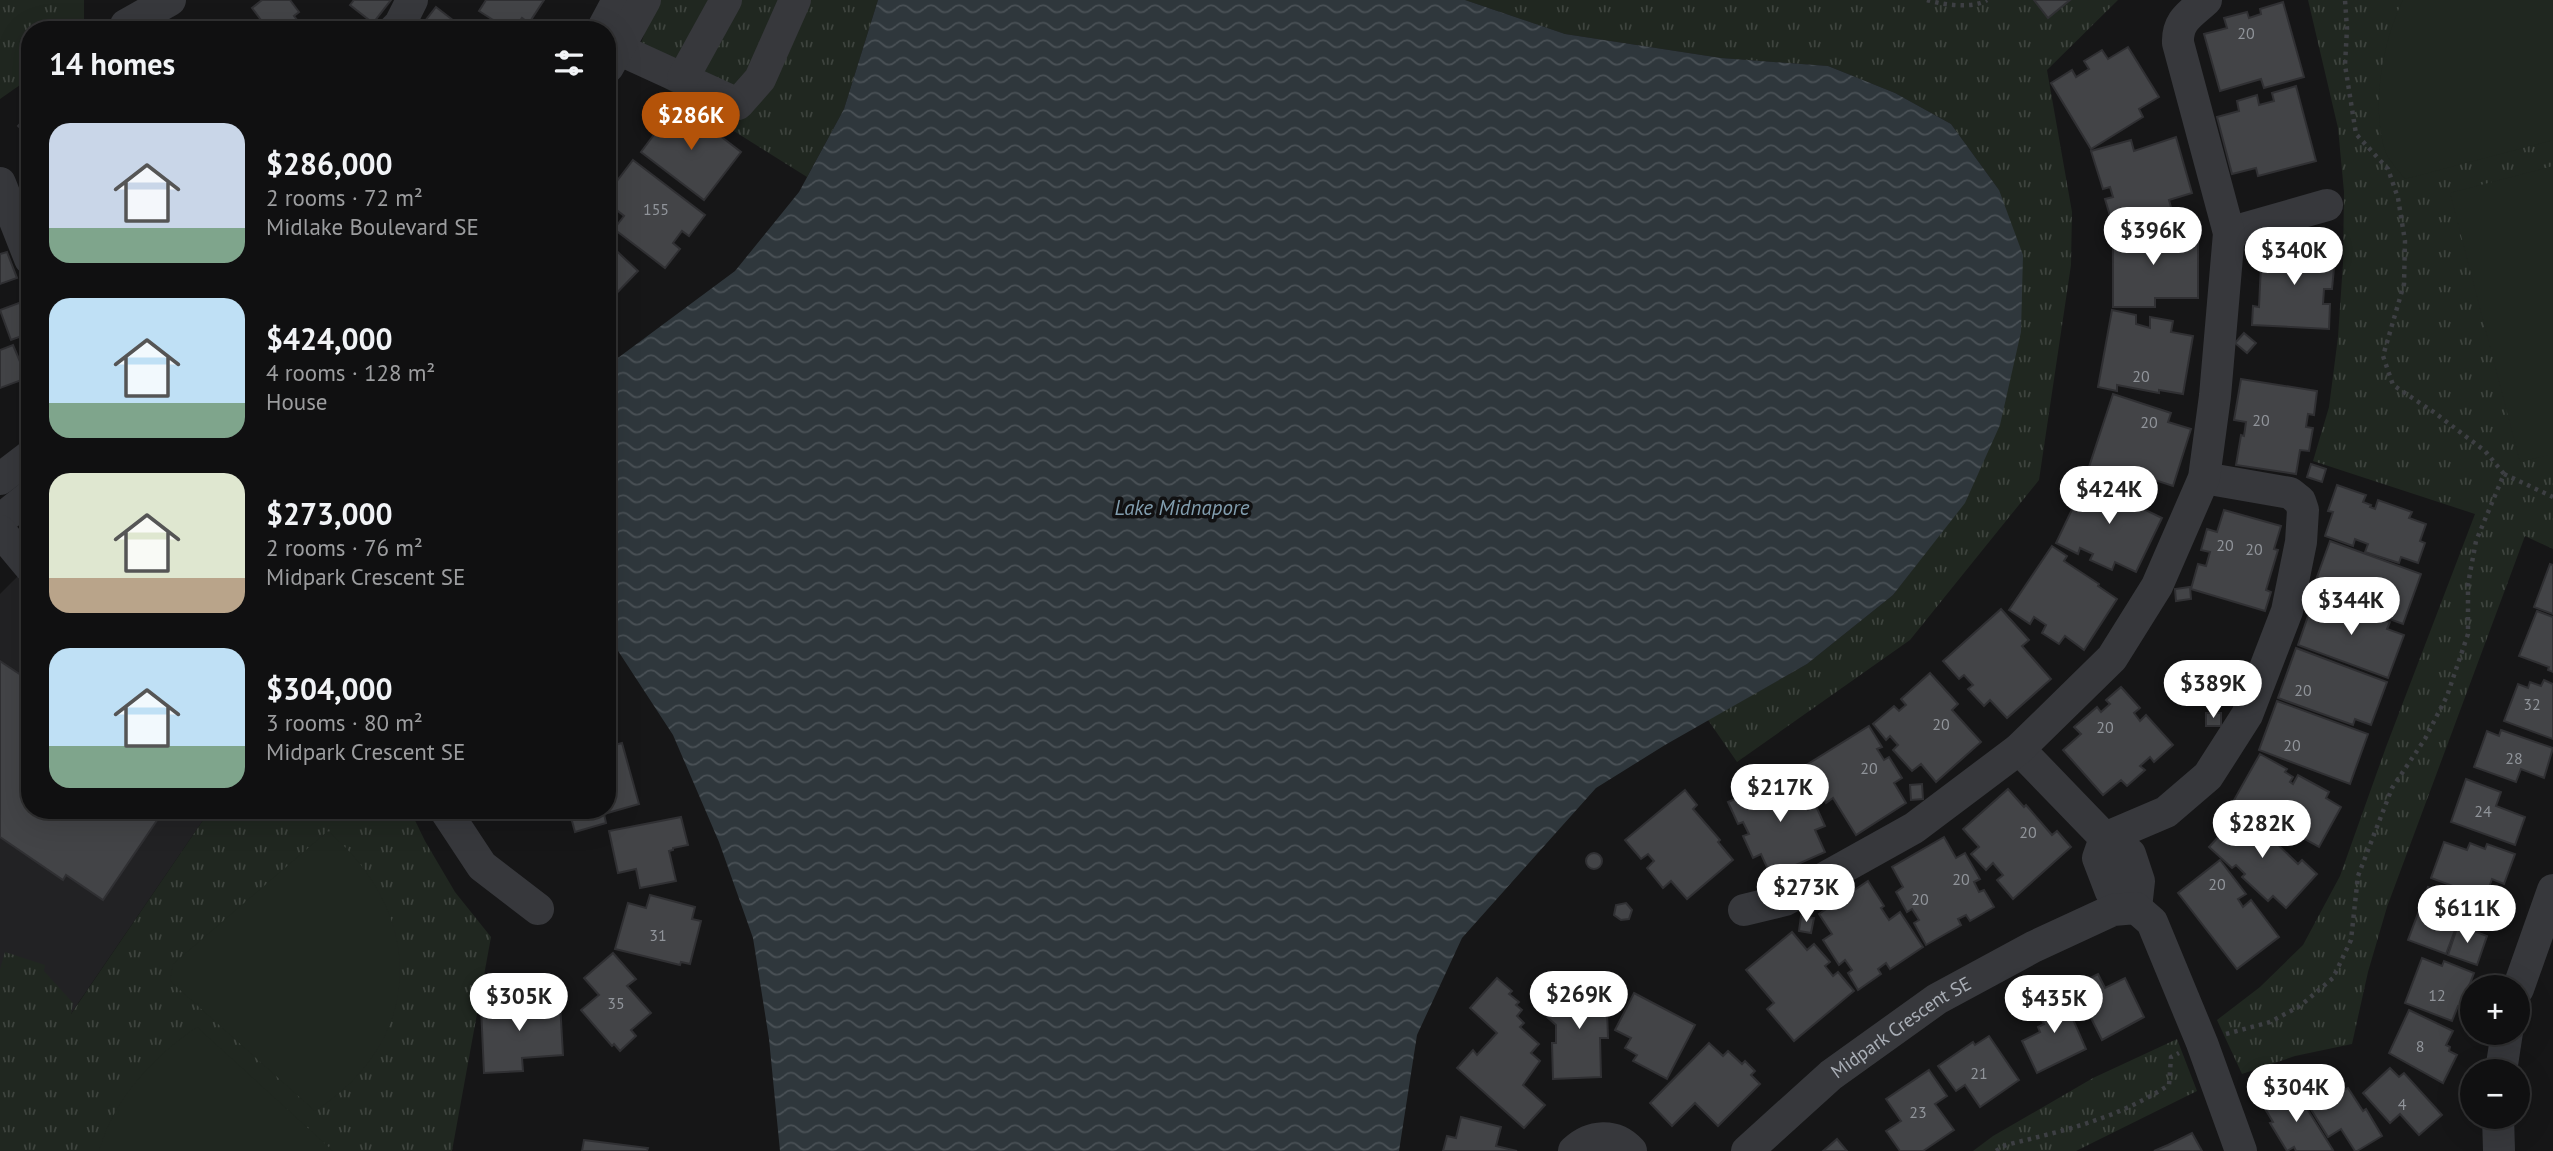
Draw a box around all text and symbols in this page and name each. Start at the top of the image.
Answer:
house number: 20 [2237,23,2255,43]
text: 14 homes [49,44,175,83]
icon: filters [550,44,588,82]
pin: $286K [642,92,740,152]
text: $286K [658,100,724,129]
text: $286,000 [266,144,393,183]
icon: home [105,151,189,235]
text: 2 rooms · 72 m² [266,183,423,212]
house number: 155 [643,199,669,219]
pin: $396K [2104,208,2202,267]
text: Midlake Boulevard SE [266,212,479,241]
text: $396K [2120,215,2186,244]
pin: $340K [2245,228,2343,287]
text: $340K [2261,235,2327,264]
text: $424,000 [266,319,393,358]
icon: home [105,326,189,410]
text: 4 rooms · 128 m² [266,358,435,387]
house number: 20 [2132,366,2150,386]
text: House [266,387,328,416]
house number: 20 [2252,410,2270,430]
house number: 20 [2140,412,2158,432]
pin: $424K [2060,466,2158,526]
text: $424K [2076,474,2142,503]
text: $273,000 [266,494,393,533]
water label: Lake Midnapore [1115,494,1250,521]
icon: home [105,501,189,585]
text: 2 rooms · 76 m² [266,533,423,562]
house number: 20 [2216,535,2234,555]
house number: 20 [2245,539,2263,559]
text: Midpark Crescent SE [266,562,465,591]
pin: $344K [2302,578,2400,637]
text: $344K [2318,585,2384,614]
pin: $389K [2164,660,2262,720]
text: $389K [2180,668,2246,697]
text: $304,000 [266,669,393,708]
icon: home [105,676,189,760]
house number: 20 [2294,680,2312,700]
house number: 32 [2523,694,2541,714]
text: 3 rooms · 80 m² [266,708,423,737]
house number: 20 [1932,714,1950,734]
house number: 20 [2096,717,2114,737]
house number: 20 [2283,735,2301,755]
text: Midpark Crescent SE [266,737,465,766]
house number: 28 [2505,748,2523,768]
house number: 20 [1860,758,1878,778]
pin: $217K [1731,764,1829,824]
text: $217K [1747,772,1813,801]
pin: $282K [2213,800,2311,860]
house number: 24 [2474,801,2492,821]
text: $282K [2229,808,2295,837]
house number: 20 [2019,822,2037,842]
pin: $273K [1757,864,1855,924]
house number: 20 [1952,869,1970,889]
text: $273K [1773,872,1839,901]
house number: 20 [2208,874,2226,894]
pin: $611K [2418,886,2516,945]
house number: 20 [1911,889,1929,909]
text: $611K [2434,893,2500,922]
house number: 31 [649,925,667,945]
street label: Midpark Crescent SE [1826,971,1975,1083]
pin: $269K [1530,972,1628,1031]
pin: $305K [470,974,568,1033]
map controls [2460,975,2530,1129]
button: + [2460,975,2530,1045]
pin: $435K [2005,976,2103,1035]
text: $269K [1546,979,1612,1008]
text: $305K [486,981,552,1010]
text: $435K [2021,983,2087,1012]
house number: 12 [2428,985,2446,1005]
house number: 35 [607,993,625,1013]
house number: 8 [2416,1036,2424,1056]
button: − [2460,1059,2530,1129]
house number: 21 [1970,1063,1988,1083]
pin: $304K [2247,1064,2345,1124]
text: $304K [2263,1072,2329,1101]
house number: 4 [2398,1094,2407,1114]
house number: 23 [1909,1102,1927,1122]

